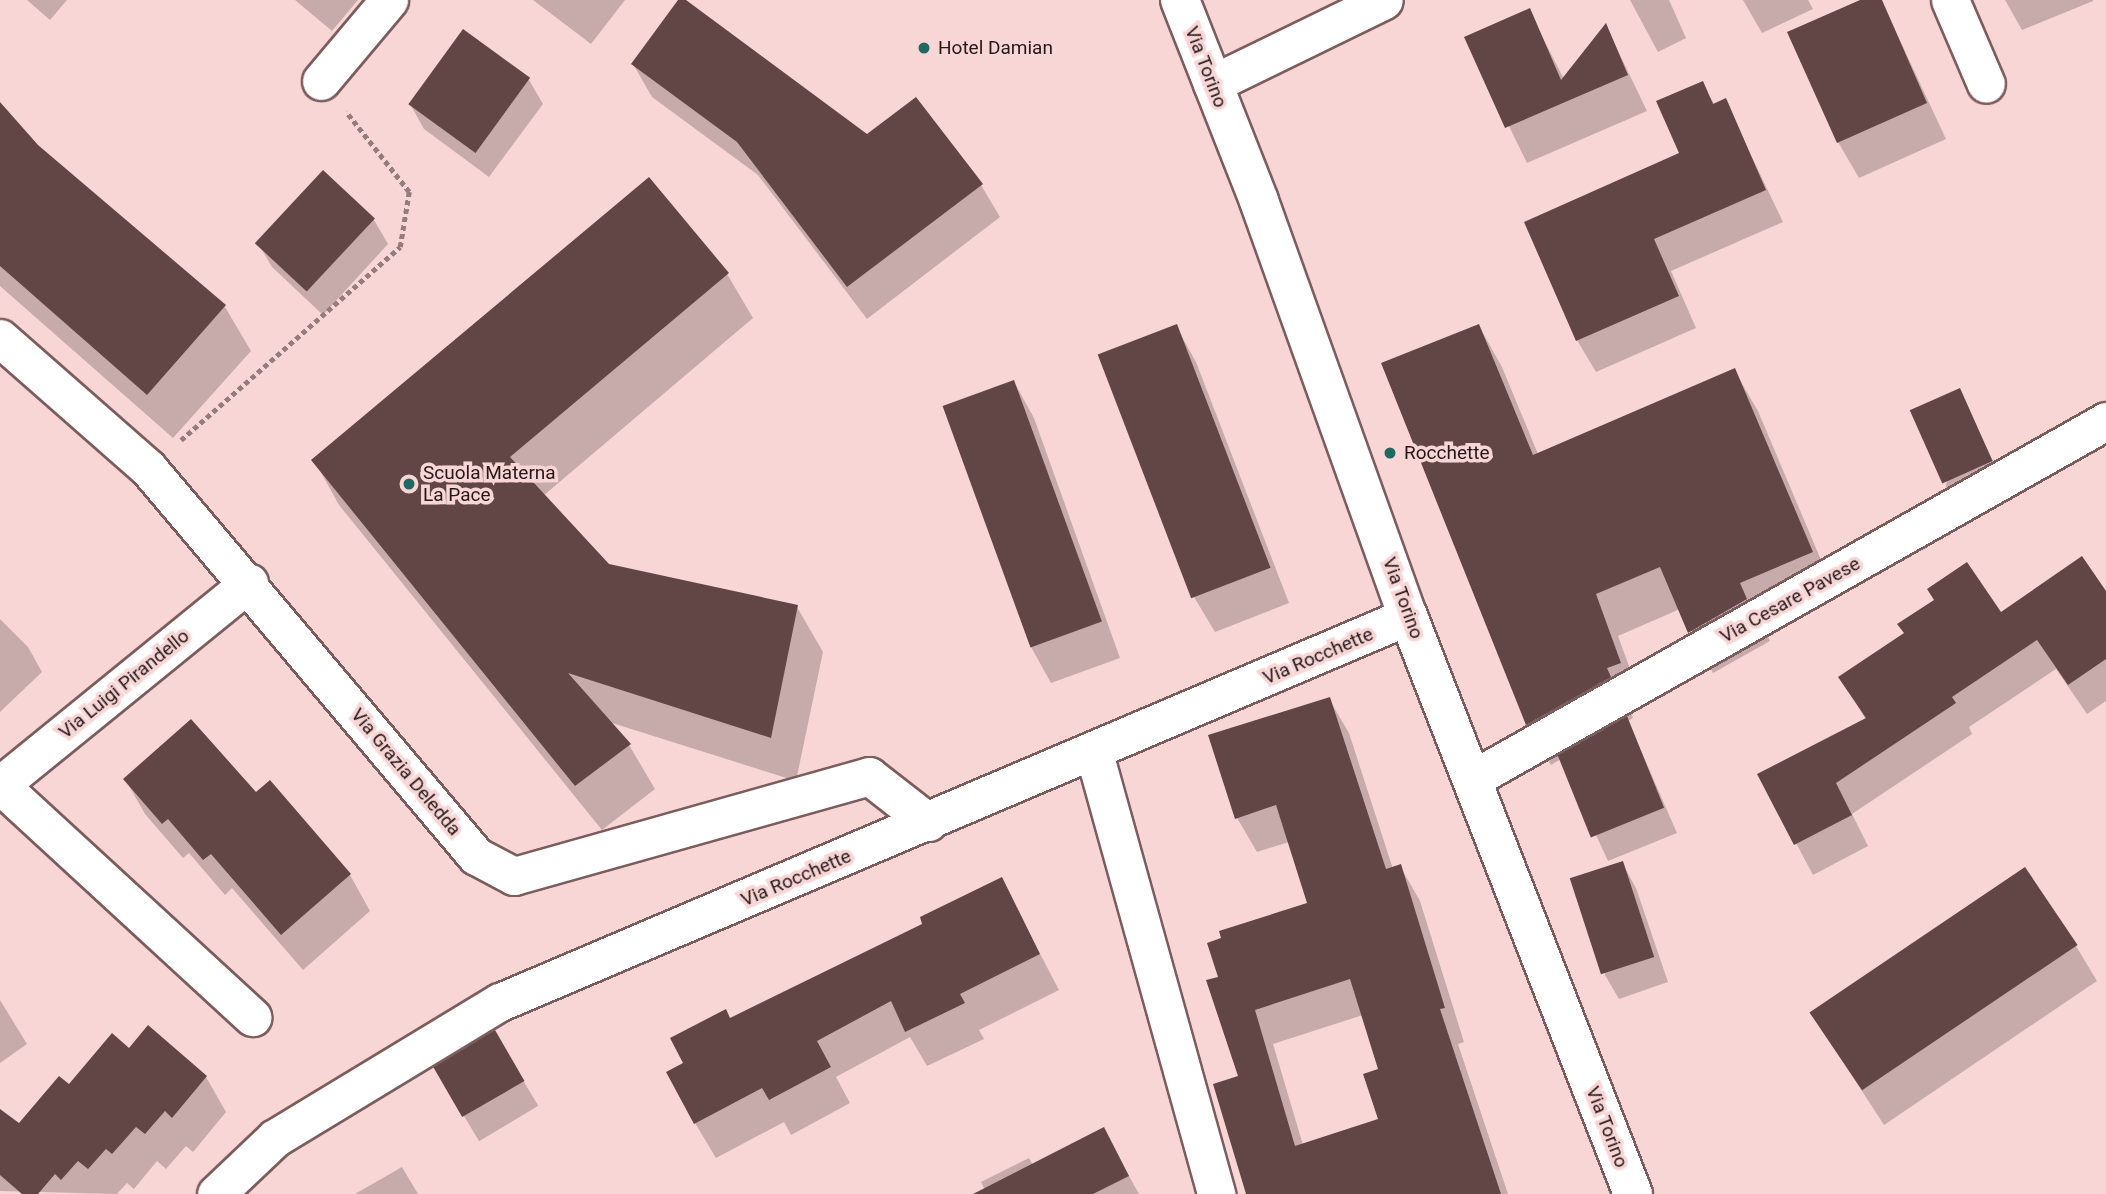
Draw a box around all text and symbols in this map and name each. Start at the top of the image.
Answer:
street label: Via Torino [1180,23,1232,111]
place label: Hotel Damian [938,37,1053,59]
marker: Hotel Damian [916,40,932,56]
place label: Rocchette [1404,442,1489,464]
marker: Rocchette [1382,445,1398,461]
place label: Scuola Materna La Pace [423,462,556,506]
marker: Scuola Materna La Pace [401,476,417,492]
street label: Via Cesare Pavese [1716,552,1864,648]
street label: Via Torino [1378,554,1428,642]
street label: Via Rocchette [1260,623,1376,689]
street label: Via Luigi Pirandello [54,624,194,744]
street label: Via Grazia Deledda [346,704,466,840]
street label: Via Rocchette [738,845,854,911]
street label: Via Torino [1581,1083,1633,1171]

